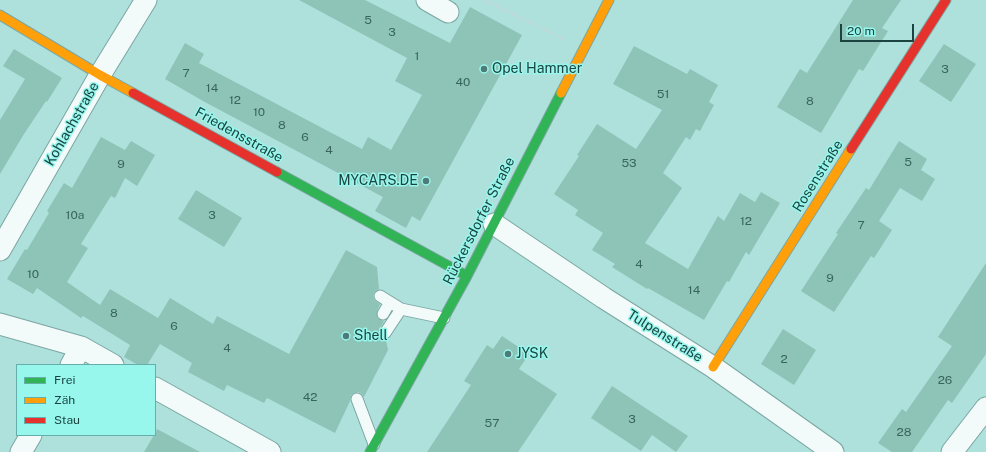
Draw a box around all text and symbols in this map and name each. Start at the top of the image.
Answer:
house number: 5 [364,13,372,27]
scale bar [842,16,916,42]
text: 20 m [847,24,875,38]
house number: 3 [388,25,396,39]
house number: 1 [415,49,419,63]
place label: Opel Hammer [492,61,582,77]
house number: 3 [941,62,949,76]
marker: Opel Hammer [479,64,489,74]
house number: 7 [182,66,190,80]
house number: 40 [456,75,470,89]
street label: Kohlachstraße [41,79,103,169]
house number: 14 [206,81,218,95]
house number: 51 [657,87,669,101]
house number: 12 [229,93,241,107]
house number: 8 [806,94,814,108]
street label: Friedensstraße [192,104,286,166]
house number: 10 [253,105,265,119]
house number: 8 [278,118,286,132]
house number: 6 [301,130,309,144]
street label: Rosenstraße [789,137,847,215]
house number: 4 [325,143,333,157]
street label: Rückersdorfer Straße [440,154,518,288]
house number: 5 [904,155,912,169]
house number: 53 [621,156,637,170]
house number: 9 [117,157,125,171]
place label: MYCARS.DE [338,173,418,189]
marker: MYCARS.DE [421,176,431,186]
house number: 10a [66,208,84,222]
house number: 3 [208,208,216,222]
house number: 12 [740,214,752,228]
house number: 7 [857,218,865,232]
house number: 4 [635,257,643,271]
house number: 10 [27,267,39,281]
house number: 9 [826,271,834,285]
house number: 14 [688,283,700,297]
house number: 8 [110,306,118,320]
street label: Tulpenstraße [624,306,706,366]
house number: 6 [170,319,178,333]
place label: Shell [354,328,388,344]
marker: Shell [341,331,351,341]
house number: 4 [223,341,231,355]
place label: JYSK [516,346,548,362]
marker: JYSK [503,349,513,359]
house number: 2 [780,352,788,366]
legend [16,364,156,436]
text: Frei [54,373,76,387]
house number: 26 [938,373,952,387]
house number: 42 [303,390,317,404]
text: Zäh [54,393,75,407]
house number: 3 [628,412,636,426]
text: Stau [54,413,80,427]
house number: 57 [485,416,499,430]
house number: 28 [897,425,911,439]

